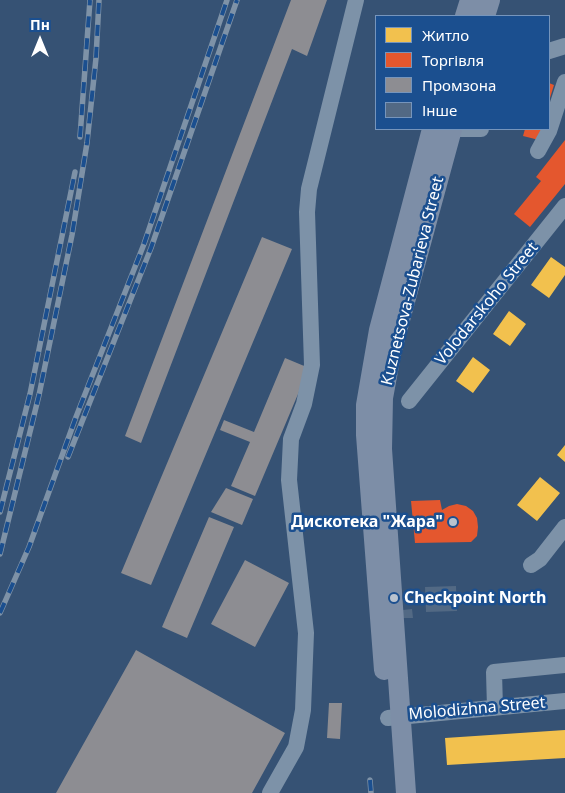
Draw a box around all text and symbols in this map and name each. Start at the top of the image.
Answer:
north arrow [15,15,65,65]
text: Пн [30,15,50,34]
legend [375,15,550,130]
text: Житло [422,25,469,45]
text: Торгівля [422,50,484,70]
text: Промзона [422,75,496,95]
text: Інше [422,100,457,120]
street label: Kuznetsova-Zubarieva Street [378,175,448,387]
street label: Volodarskoho Street [432,239,542,369]
place label: Дискотека "Жара" [291,512,443,532]
marker: Дискотека "Жара" [447,516,459,528]
place label: Checkpoint North [404,588,546,608]
marker: Checkpoint North [388,592,400,604]
street label: Molodizhna Street [408,693,546,725]

